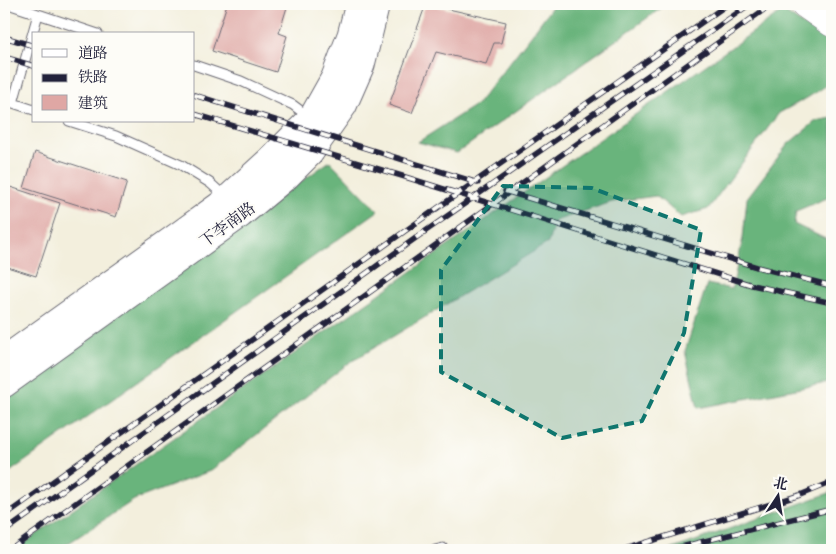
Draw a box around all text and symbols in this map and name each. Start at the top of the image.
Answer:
legend [32,32,195,122]
text: 道路 [78,43,108,63]
text: 铁路 [78,67,108,87]
text: 建筑 [78,93,108,113]
street label: 下李南路 [195,197,260,253]
north arrow [754,472,804,522]
text: 北 [772,473,789,495]

